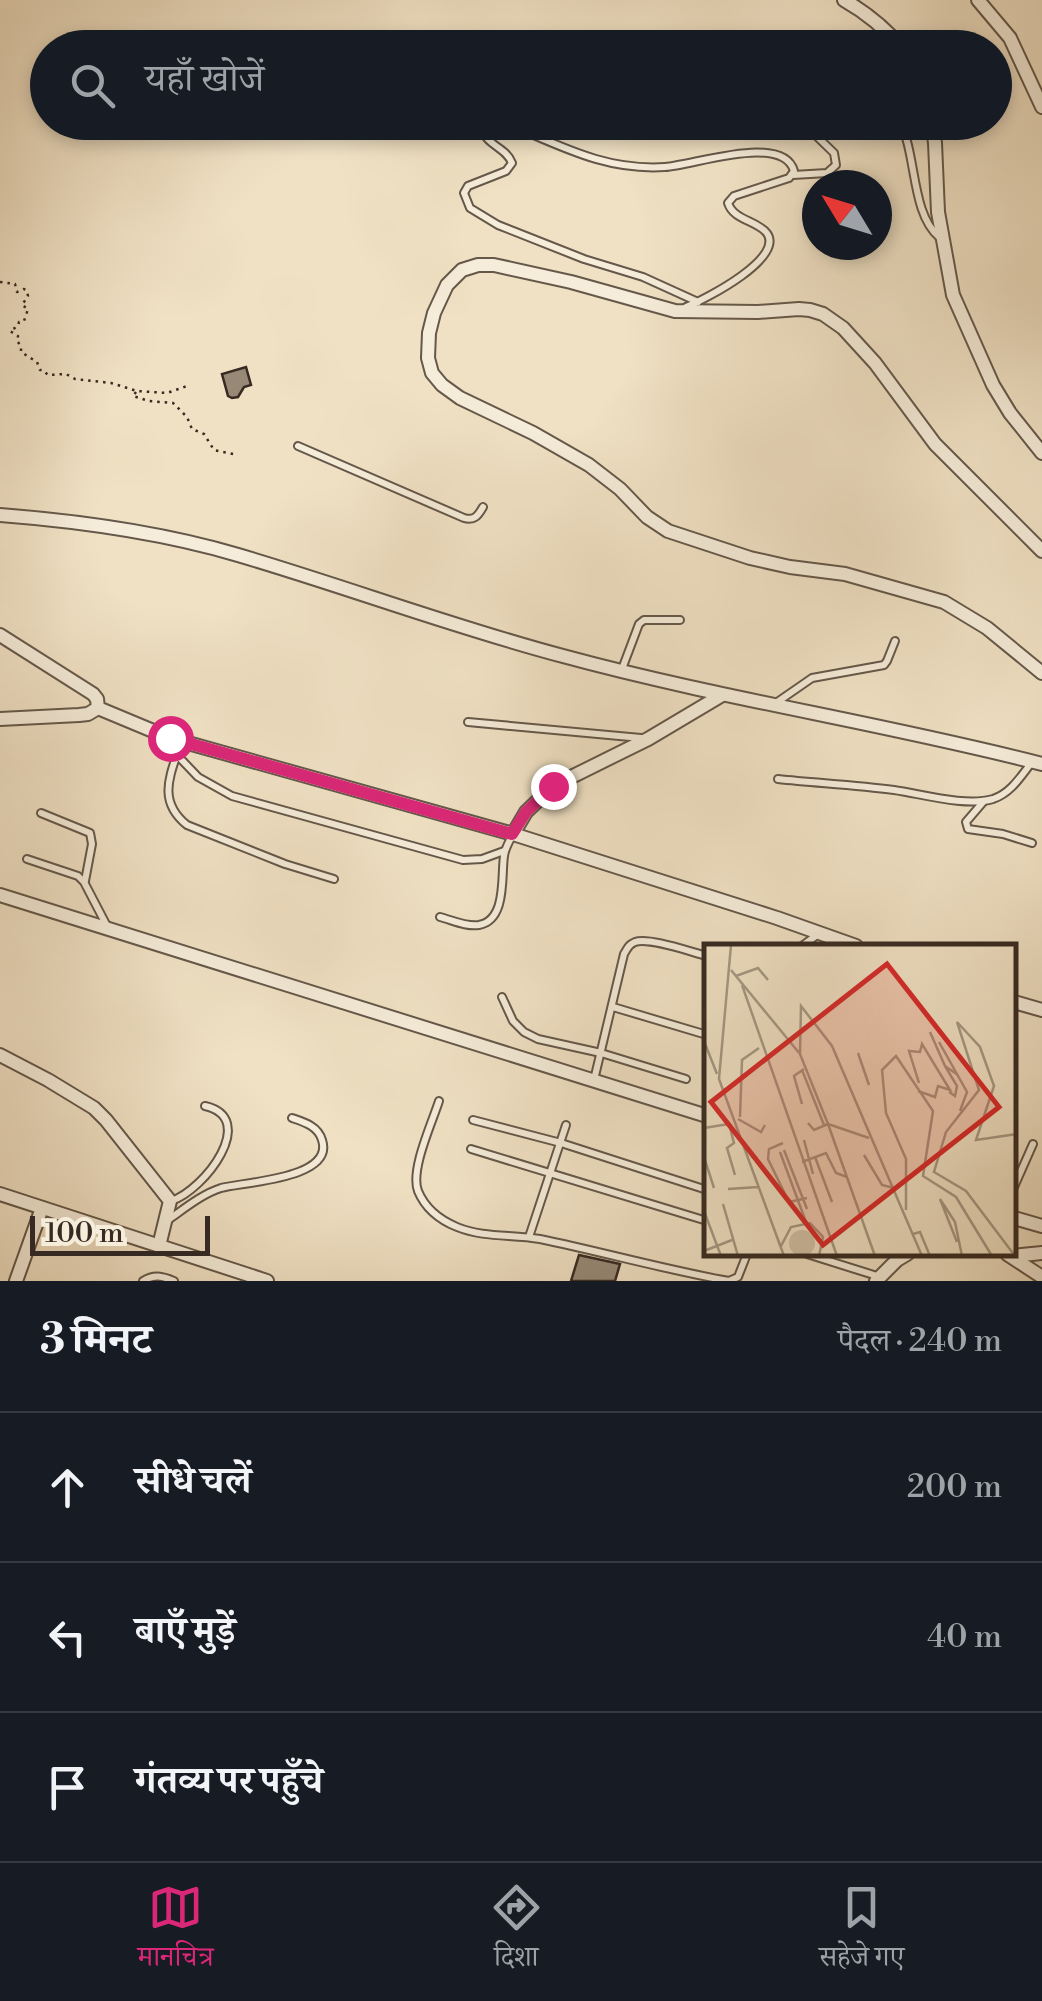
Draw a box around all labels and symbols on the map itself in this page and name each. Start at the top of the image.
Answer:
north arrow [802,170,892,260]
route start [148,716,194,762]
route end [531,764,577,810]
inset map [704,944,1017,1256]
scale bar [30,1211,210,1256]

